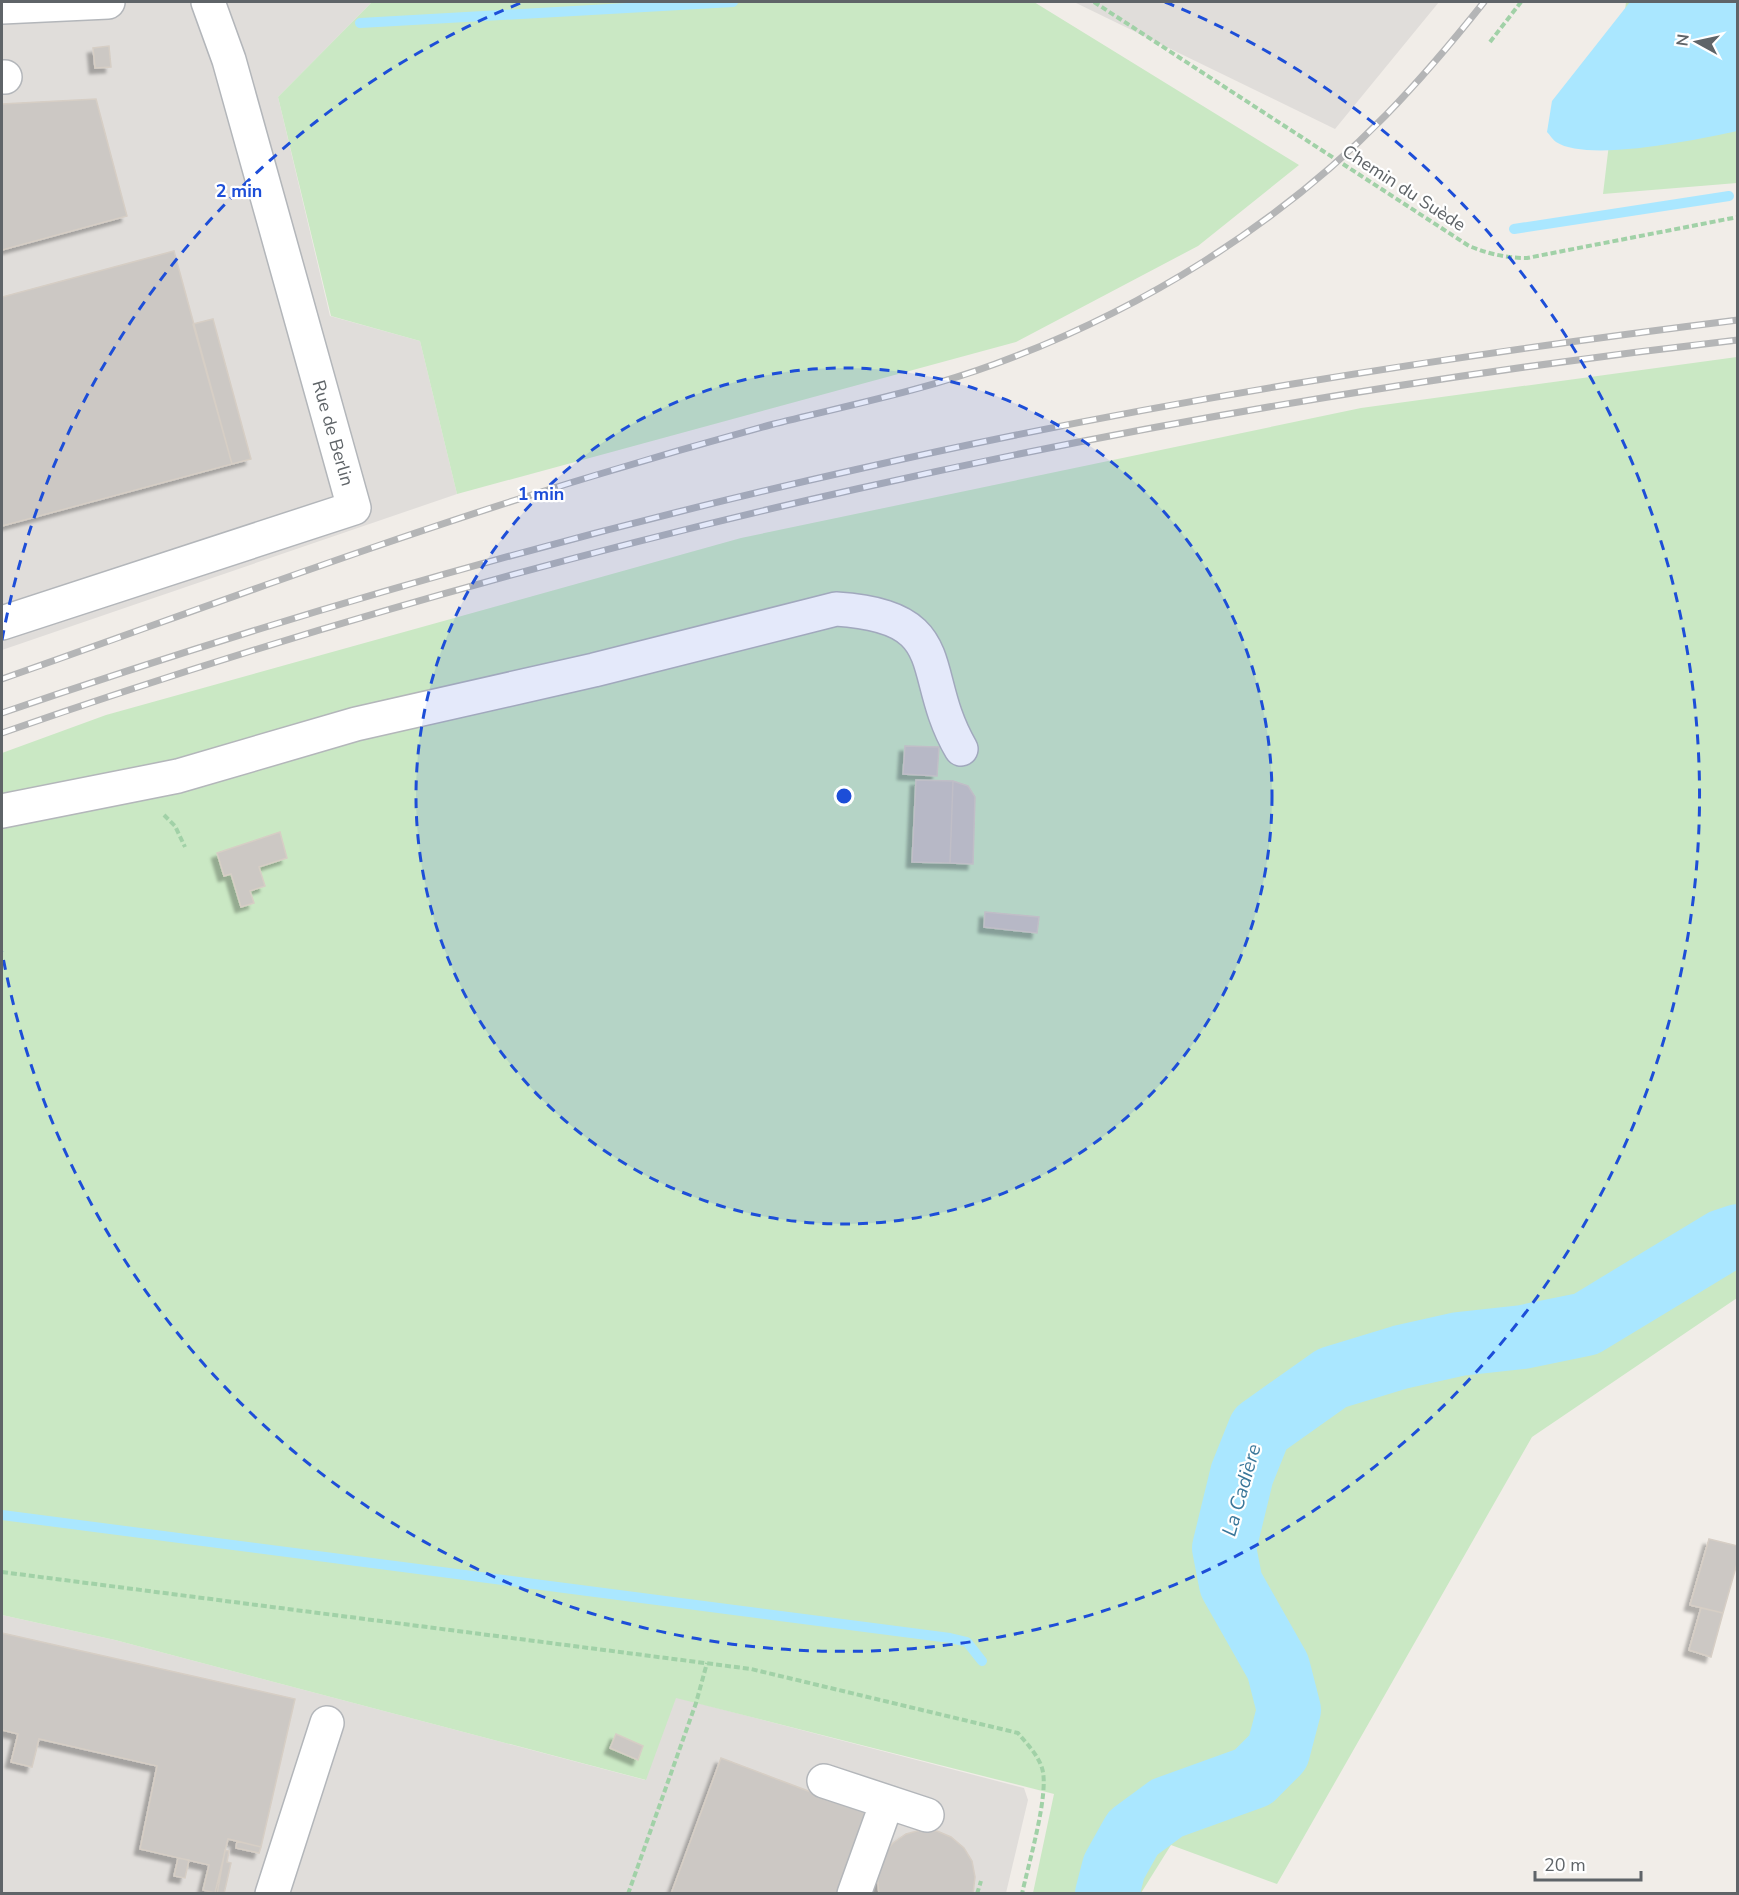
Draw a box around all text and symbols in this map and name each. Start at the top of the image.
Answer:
north arrow [1667,12,1727,72]
text: N [1671,33,1695,48]
street label: Chemin du Suède [1338,139,1470,237]
text: 2 min [216,179,262,203]
street label: Rue de Berlin [306,377,360,489]
text: 1 min [518,482,564,506]
centre of rings [834,786,854,806]
water label: La Cadière [1215,1440,1268,1539]
scale bar [1535,1844,1642,1882]
text: 20 m [1544,1853,1586,1877]

